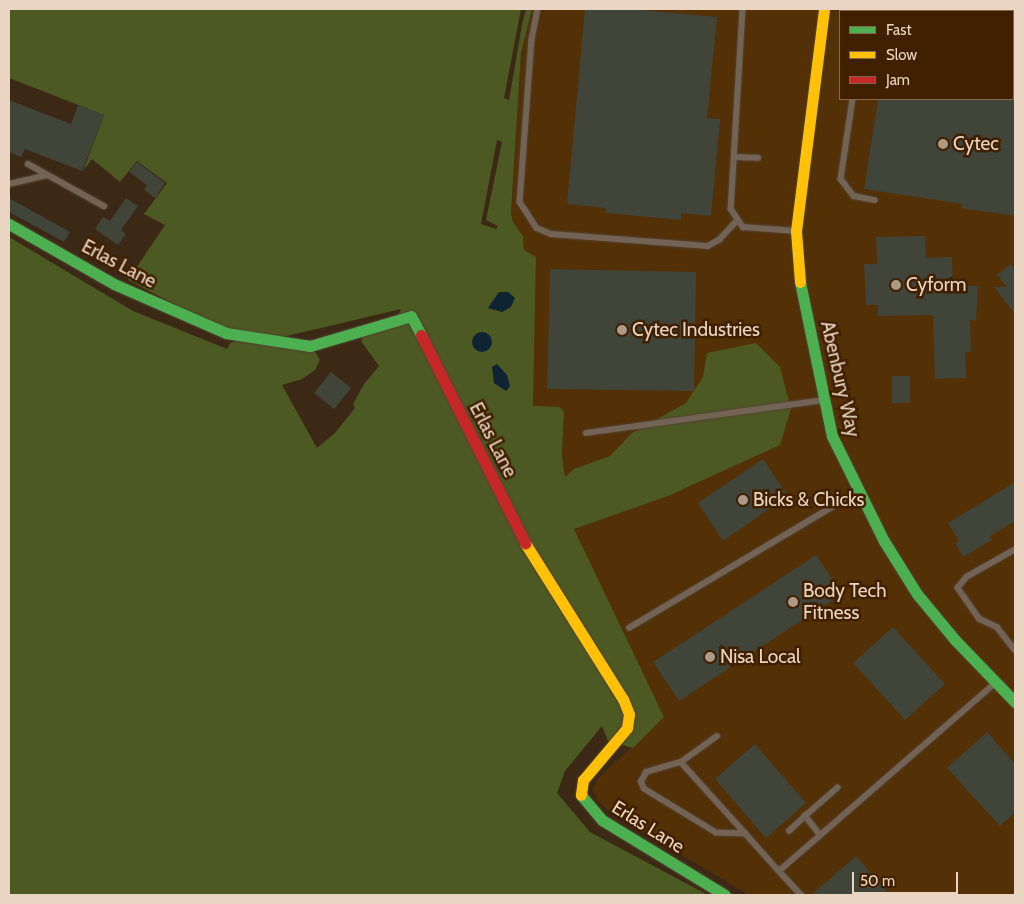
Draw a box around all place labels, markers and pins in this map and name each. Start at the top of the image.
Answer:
place label: Cytec [953,133,999,155]
marker: Cytec [937,138,949,150]
place label: Cyform [906,274,966,296]
marker: Cyform [890,279,902,291]
place label: Cytec Industries [632,319,760,341]
marker: Cytec Industries [616,324,628,336]
place label: Bicks & Chicks [753,489,864,511]
marker: Bicks & Chicks [737,494,749,506]
place label: Body Tech Fitness [803,580,886,624]
marker: Body Tech Fitness [787,596,799,608]
place label: Nisa Local [720,646,801,668]
marker: Nisa Local [704,651,716,663]

